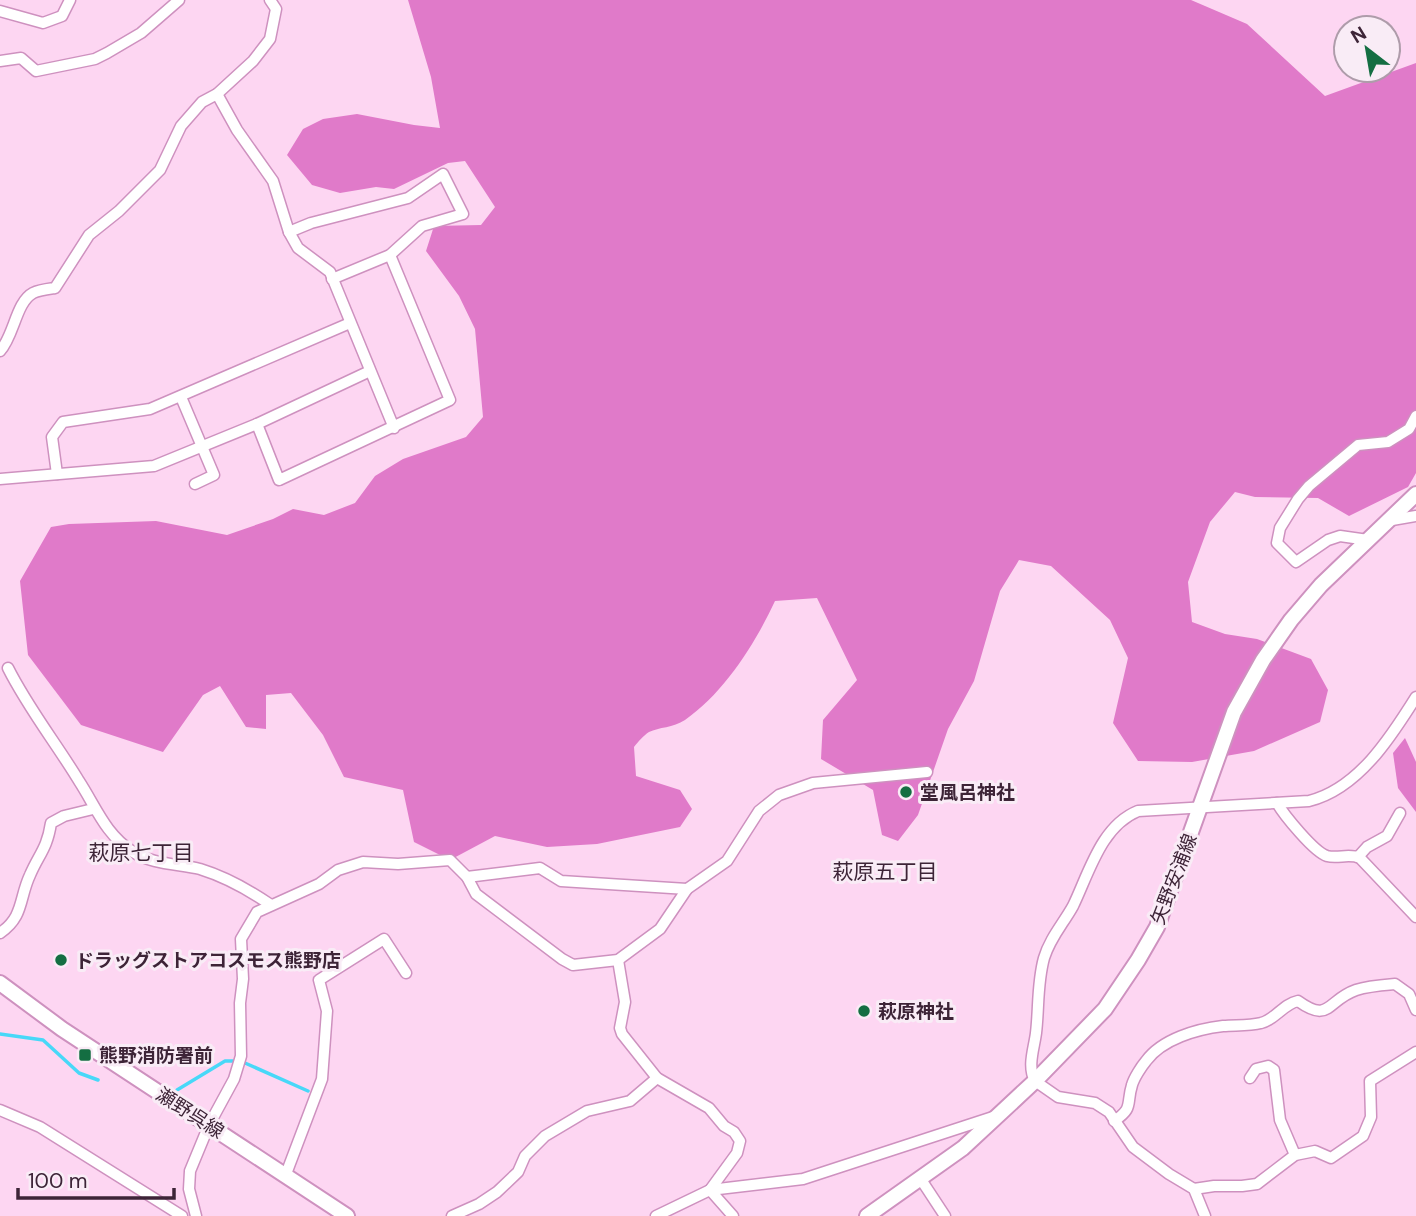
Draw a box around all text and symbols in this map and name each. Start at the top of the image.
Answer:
north arrow [1332,14,1402,84]
text: N [1346,21,1371,49]
place label: 堂風呂神社 [920,780,1015,805]
marker: 堂風呂神社 [898,784,914,800]
street label: 矢野安浦線 [1145,830,1203,928]
district label: 萩原七丁目 [89,839,194,867]
district label: 萩原五丁目 [833,858,938,886]
place label: ドラッグストアコスモス熊野店 [75,948,341,973]
marker: ドラッグストアコスモス熊野店 [53,952,69,968]
place label: 萩原神社 [878,999,954,1024]
marker: 萩原神社 [856,1003,872,1019]
place label: 熊野消防署前 [99,1043,213,1068]
marker: 熊野消防署前 [77,1047,93,1063]
street label: 瀬野呉線 [151,1082,229,1144]
scale bar [18,1156,173,1200]
text: 100 m [28,1167,88,1195]

